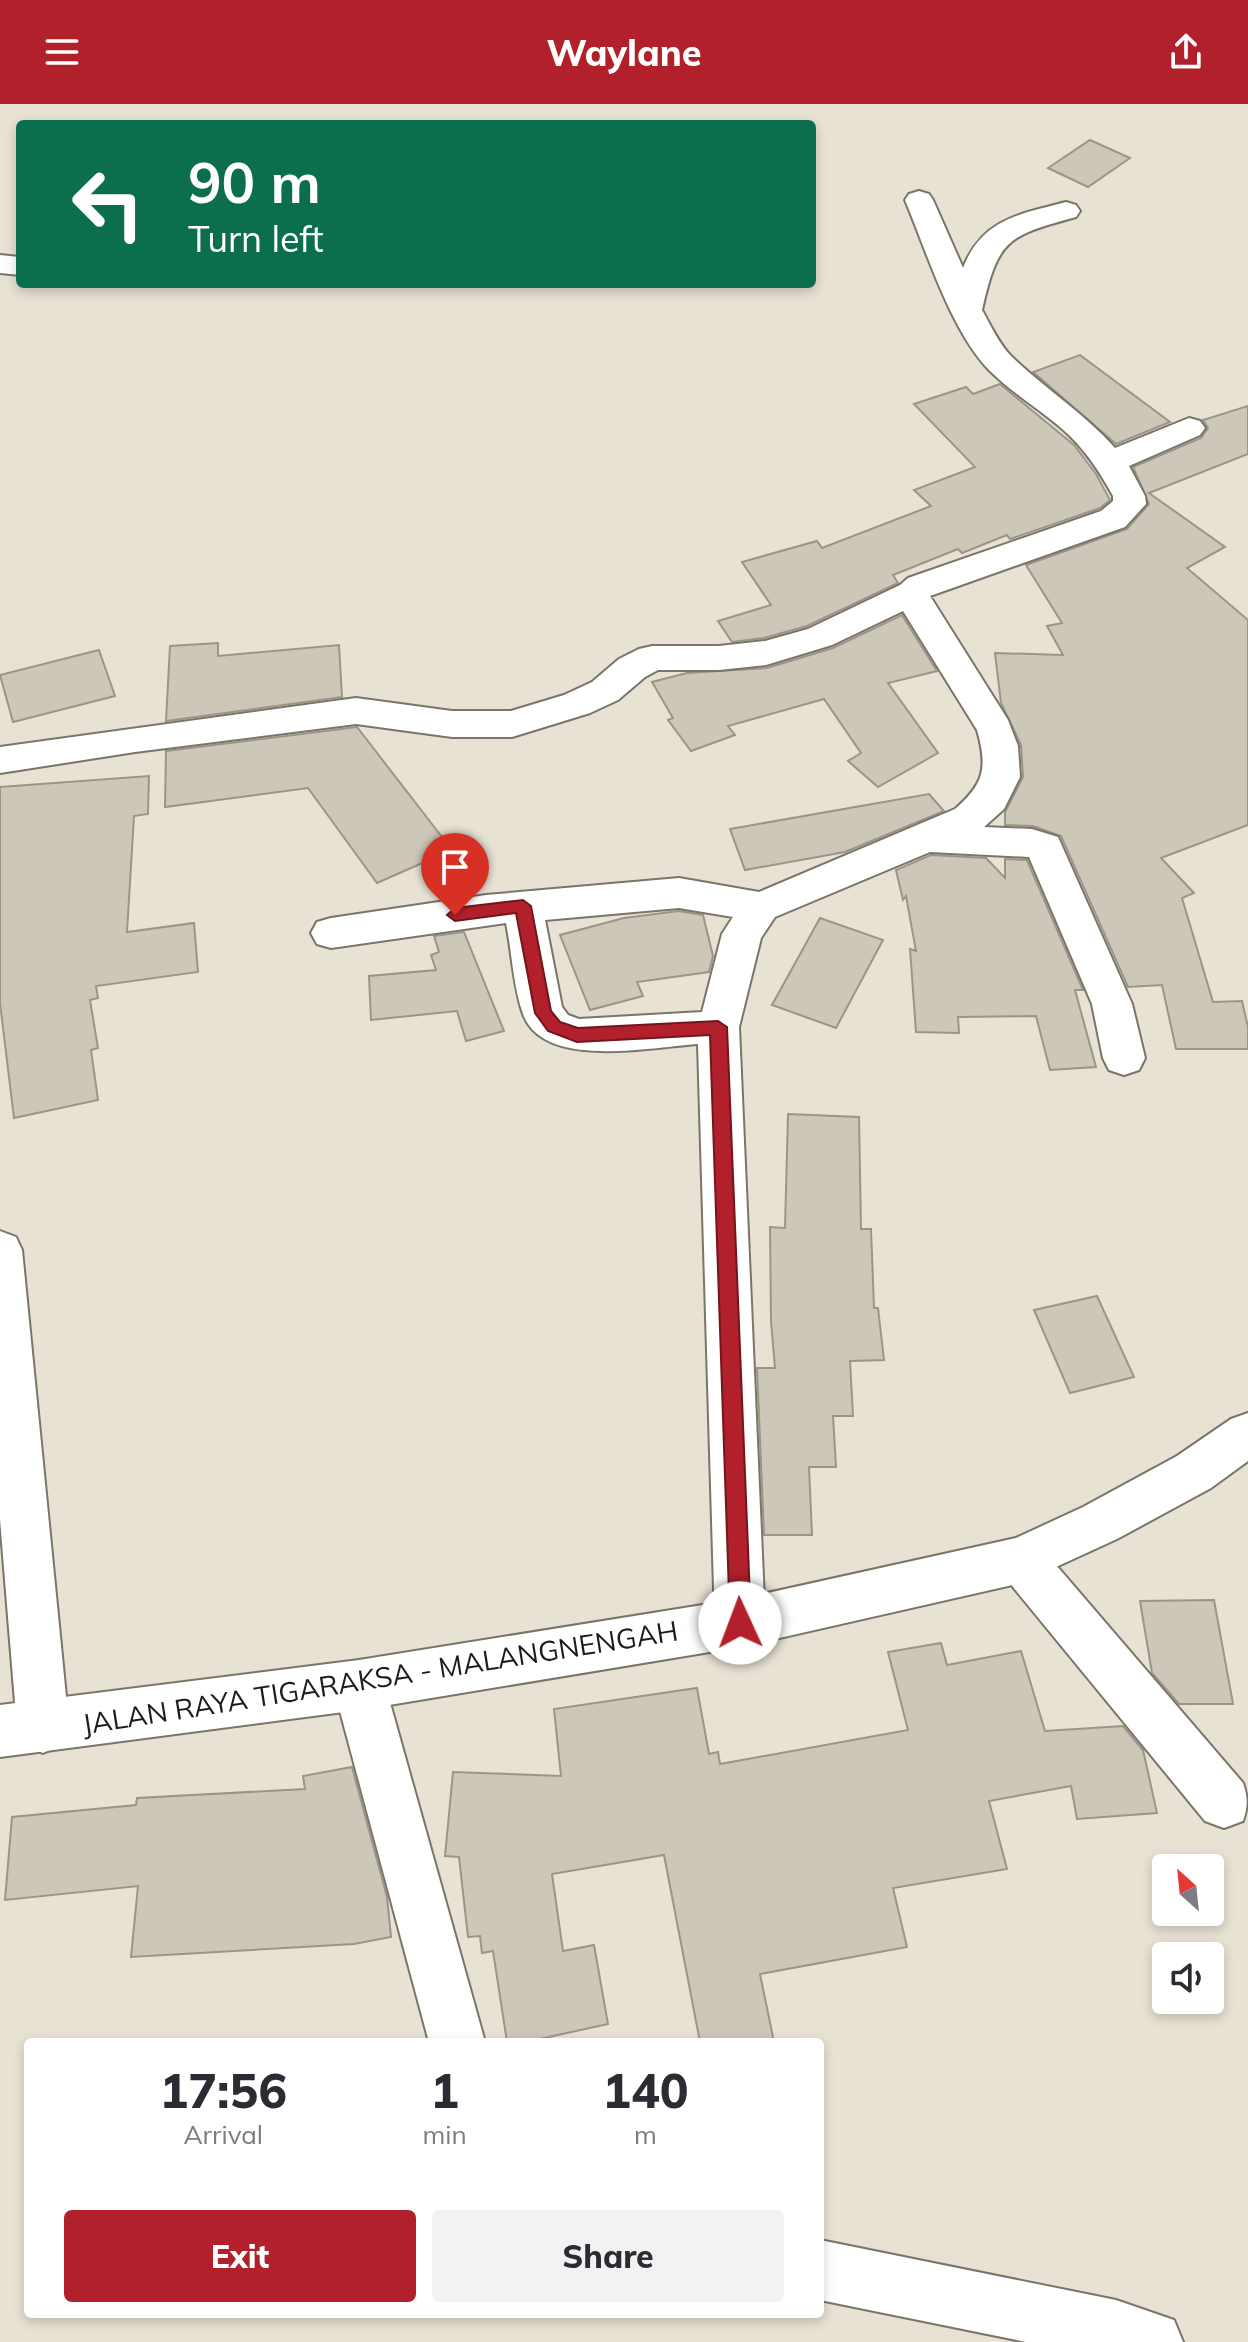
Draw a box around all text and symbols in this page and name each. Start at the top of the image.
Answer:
icon: menu [40,30,84,74]
text: Waylane [546,30,702,75]
icon: share [1164,30,1208,74]
text: 90 m [188,147,321,217]
icon: left [56,152,160,256]
text: Turn left [188,216,324,261]
pin [421,833,489,915]
icon: arrive [433,845,477,889]
position arrow [698,1581,782,1665]
street label: JALAN RAYA TIGARAKSA - MALANGNENGAH [80,1613,680,1741]
north arrow [1152,1854,1224,1926]
map controls [1152,1854,1224,2014]
button: sound [1152,1942,1224,2014]
text: 17:56 [159,2060,287,2120]
text: 1 [430,2060,459,2120]
text: 140 [602,2060,689,2120]
text: Arrival [183,2118,263,2151]
text: min [423,2118,467,2151]
text: m [634,2118,657,2151]
button: Exit [64,2210,416,2302]
button: Share [432,2210,784,2302]

